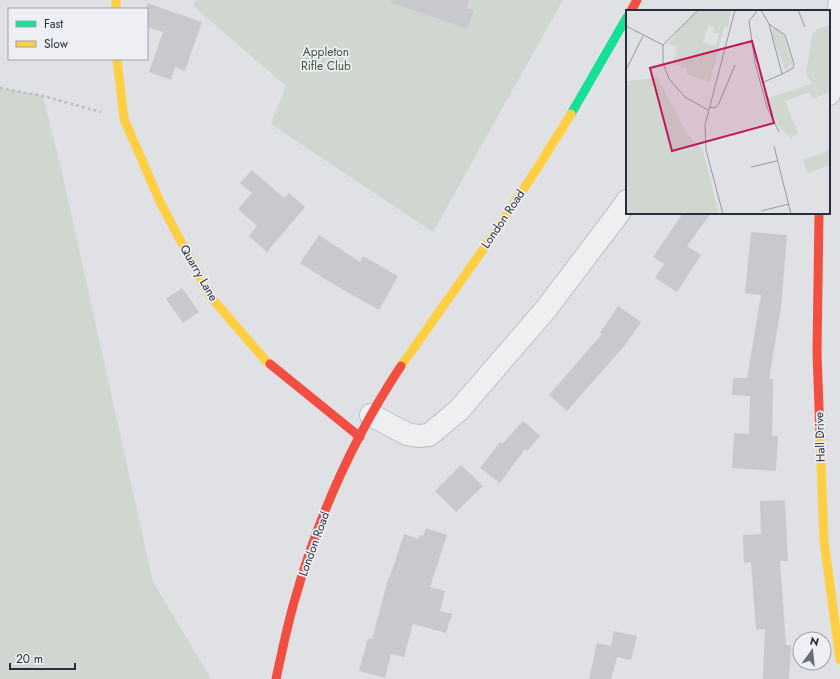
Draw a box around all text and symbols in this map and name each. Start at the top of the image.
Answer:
legend [8,8,148,60]
inset map [626,10,830,214]
text: Fast [44,15,63,33]
text: Slow [44,35,69,53]
park label: Appleton Rifle Club [301,43,351,75]
street label: London Road [477,186,529,252]
street label: Quarry Lane [176,241,222,305]
street label: Hall Drive [810,412,830,462]
street label: London Road [294,509,334,579]
north arrow [792,631,832,671]
text: N [808,632,821,650]
scale bar [10,645,75,671]
text: 20 m [16,650,43,668]

